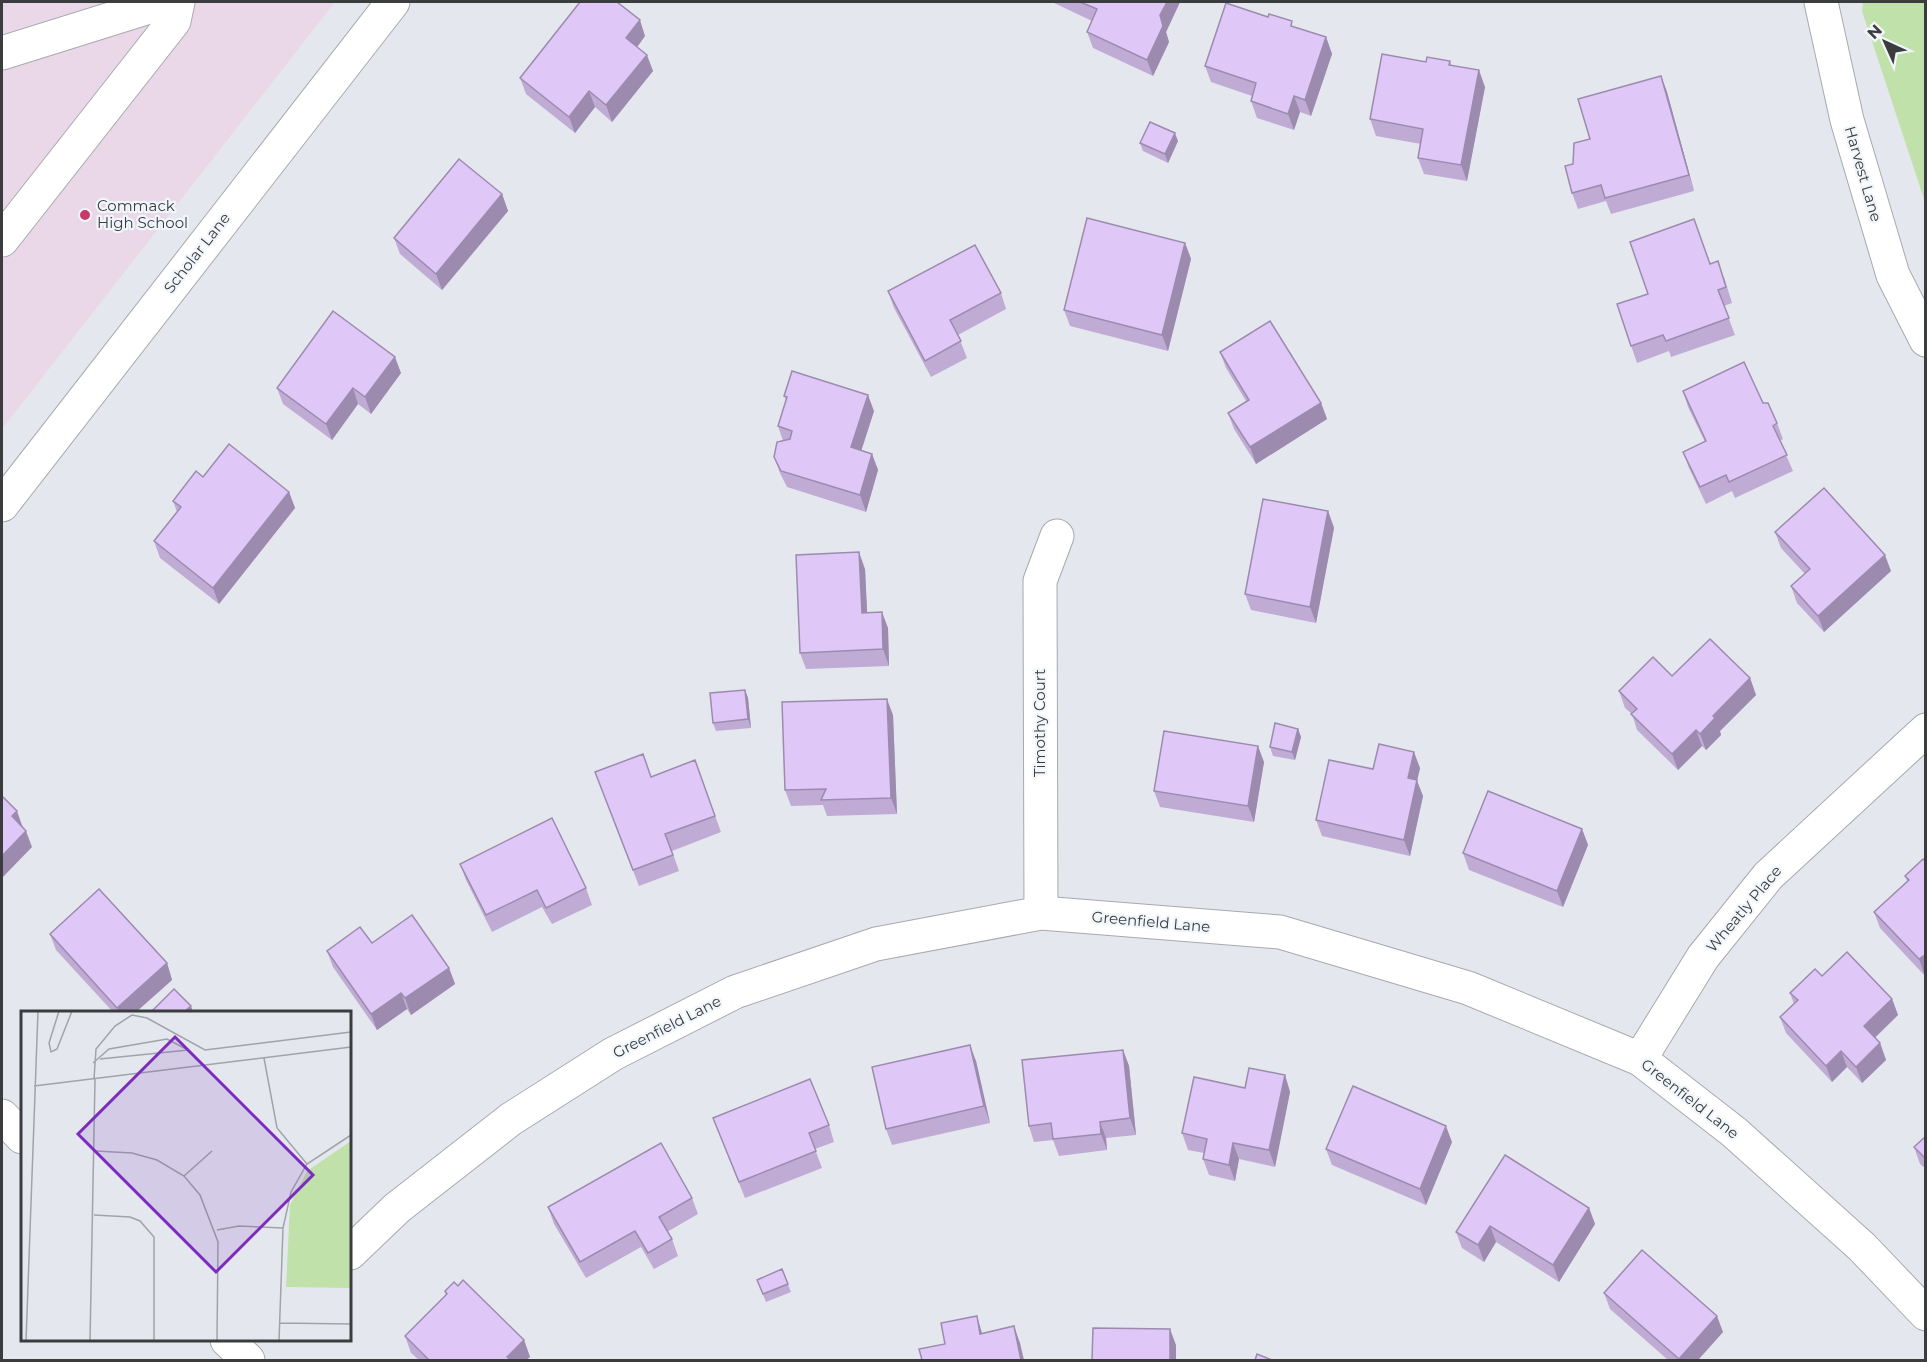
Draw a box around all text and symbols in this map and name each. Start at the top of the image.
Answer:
north arrow [1855,12,1915,72]
text: N [1863,20,1886,43]
street label: Harvest Lane [1841,124,1886,224]
place label: Commack High School [97,196,188,232]
marker: Commack High School [78,208,92,222]
street label: Scholar Lane [159,209,234,297]
street label: Timothy Court [1030,669,1049,777]
street label: Wheatly Place [1702,861,1785,956]
street label: Greenfield Lane [1091,907,1211,936]
street label: Greenfield Lane [609,991,724,1062]
inset map [21,1011,351,1341]
street label: Greenfield Lane [1638,1055,1743,1143]

